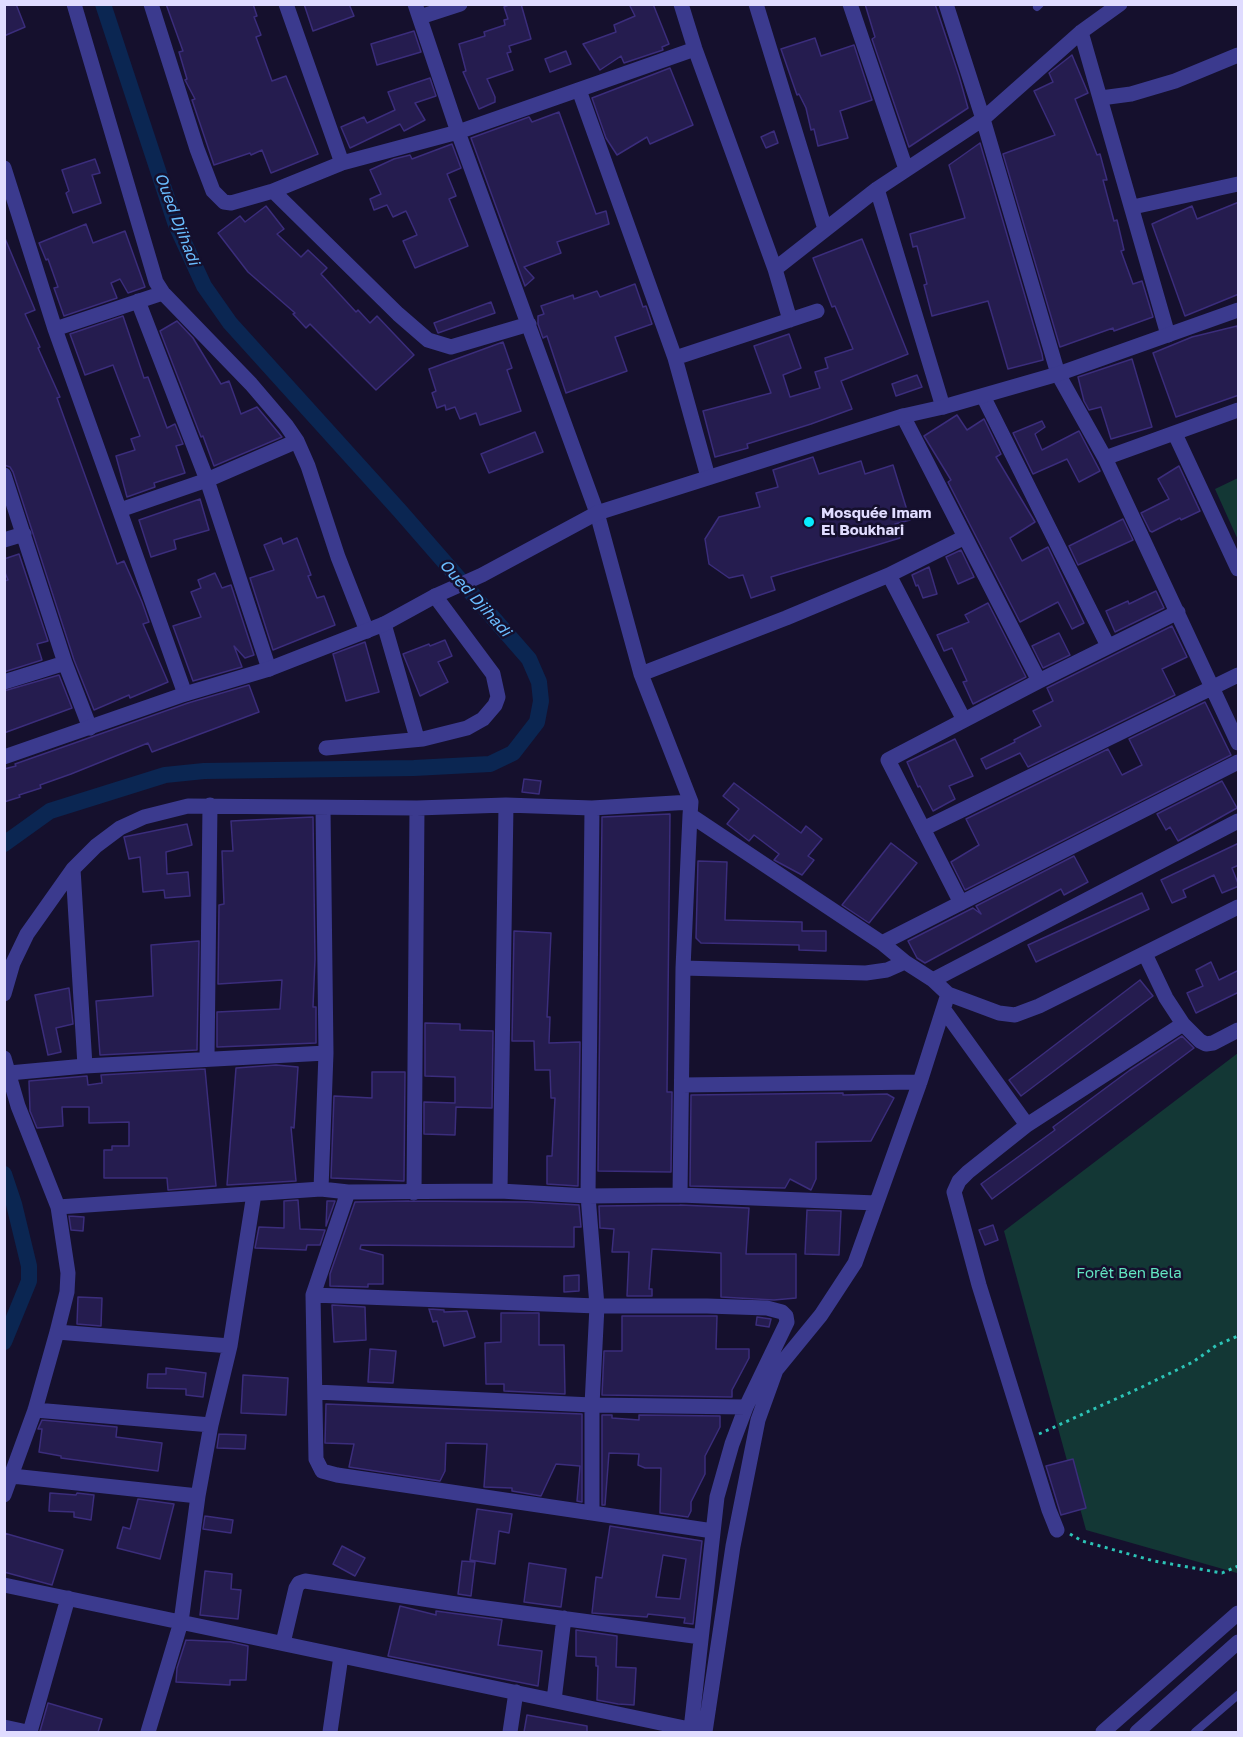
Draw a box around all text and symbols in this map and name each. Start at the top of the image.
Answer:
water label: Oued Djihadi [151,170,203,268]
place label: Mosquée Imam El Boukhari [821,504,931,539]
marker: Mosquée Imam El Boukhari [802,515,816,529]
water label: Oued Djihadi [435,555,515,641]
park label: Forêt Ben Bela [1076,1264,1182,1282]

